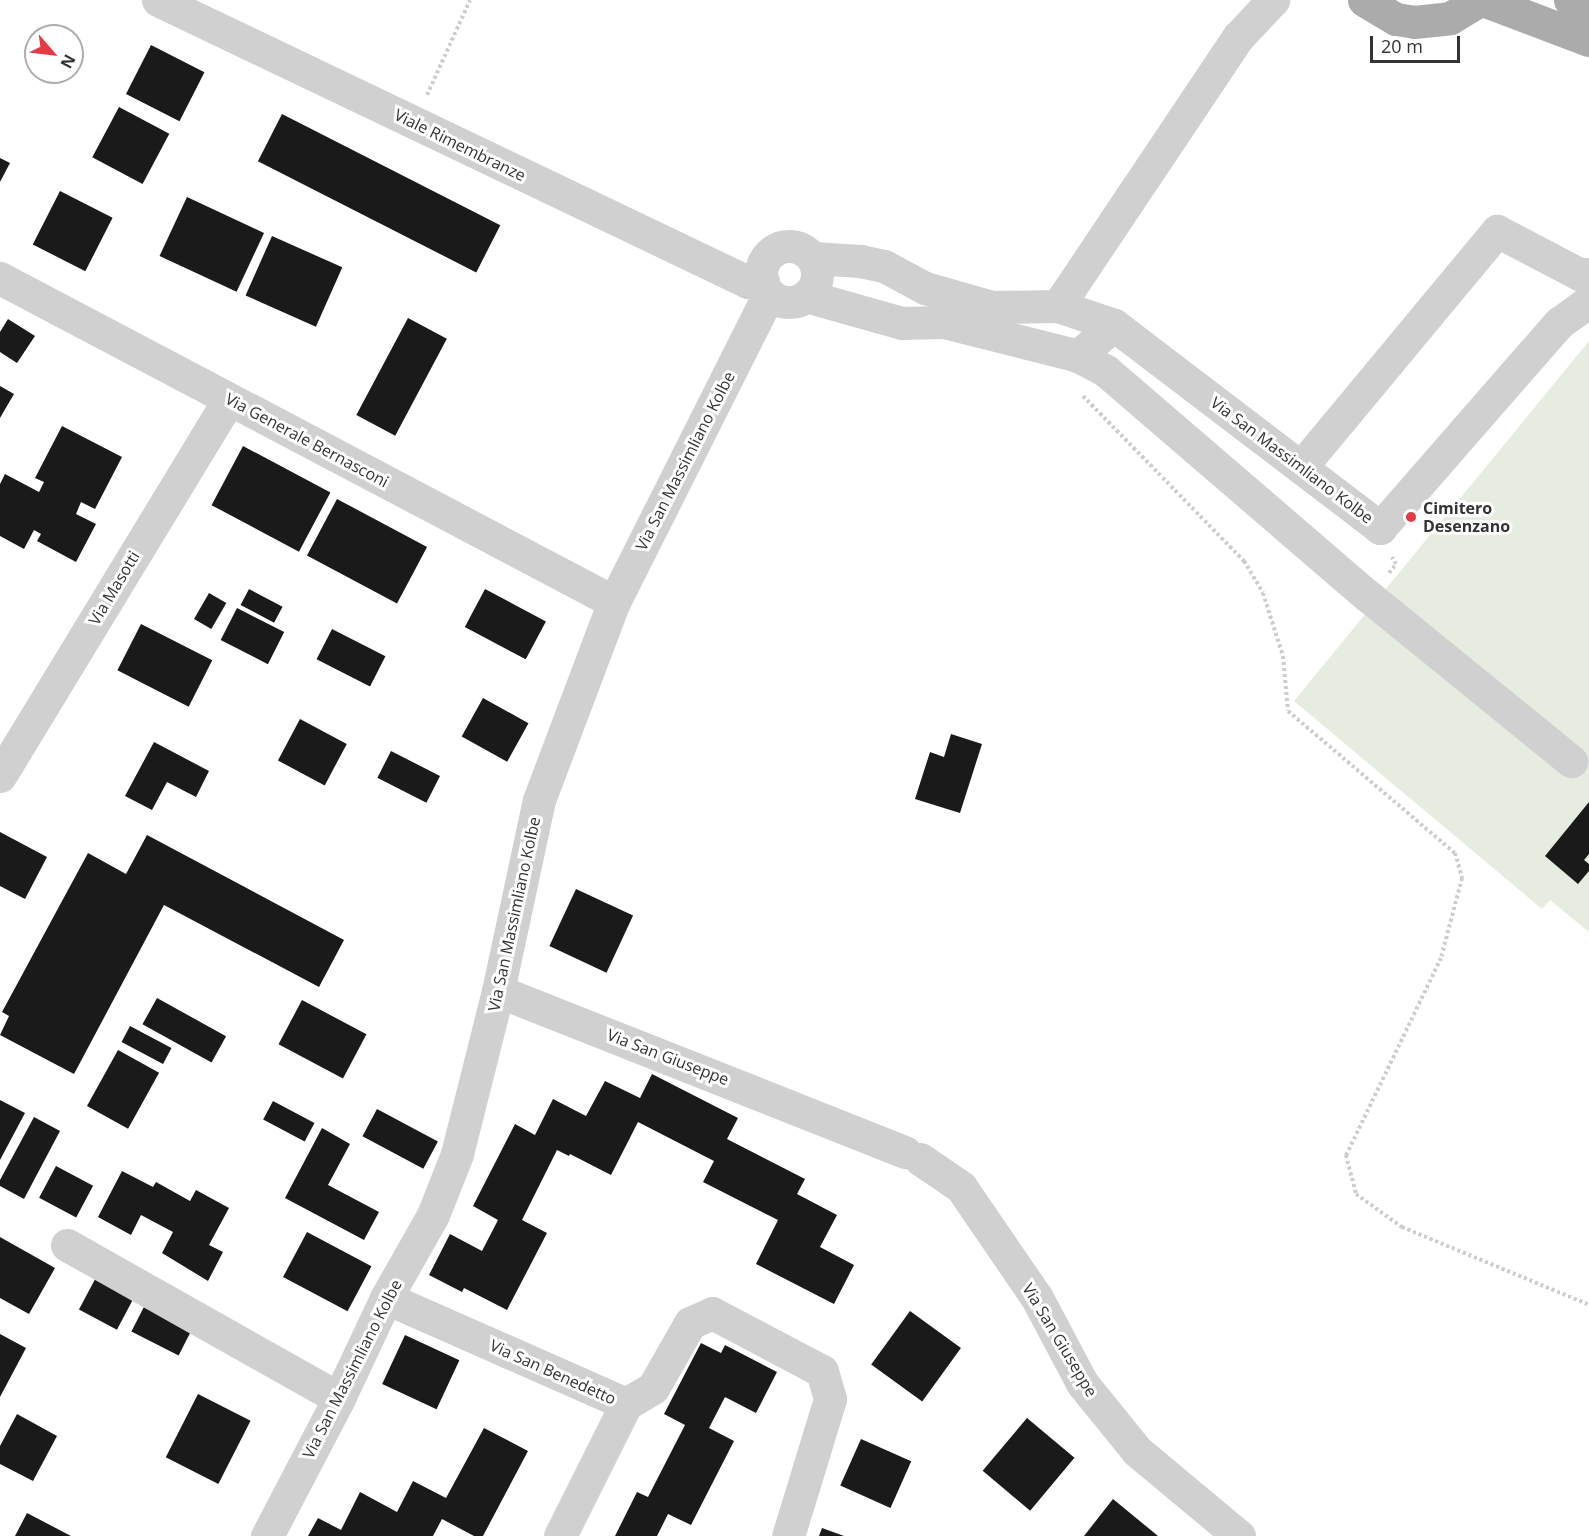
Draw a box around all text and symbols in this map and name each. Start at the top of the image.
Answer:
north arrow [24,24,84,84]
scale bar [1373,24,1463,62]
text: 20 m [1381,34,1423,58]
text: N [55,51,81,72]
street label: Viale Rimembranze [391,105,529,185]
street label: Via San Massimliano Kolbe [631,368,739,554]
street label: Via Generale Bernasconi [222,389,392,491]
street label: Via San Massimliano Kolbe [1207,393,1377,527]
place label: Cimitero Desenzano [1423,498,1510,536]
marker: Cimitero Desenzano [1404,510,1418,524]
street label: Via Masotti [84,548,144,628]
street label: Via San Massimliano Kolbe [484,815,544,1013]
street label: Via San Giuseppe [604,1025,732,1089]
street label: Via San Massimliano Kolbe [298,1276,406,1462]
street label: Via San Giuseppe [1019,1280,1101,1400]
street label: Via San Benedetto [487,1336,619,1408]

